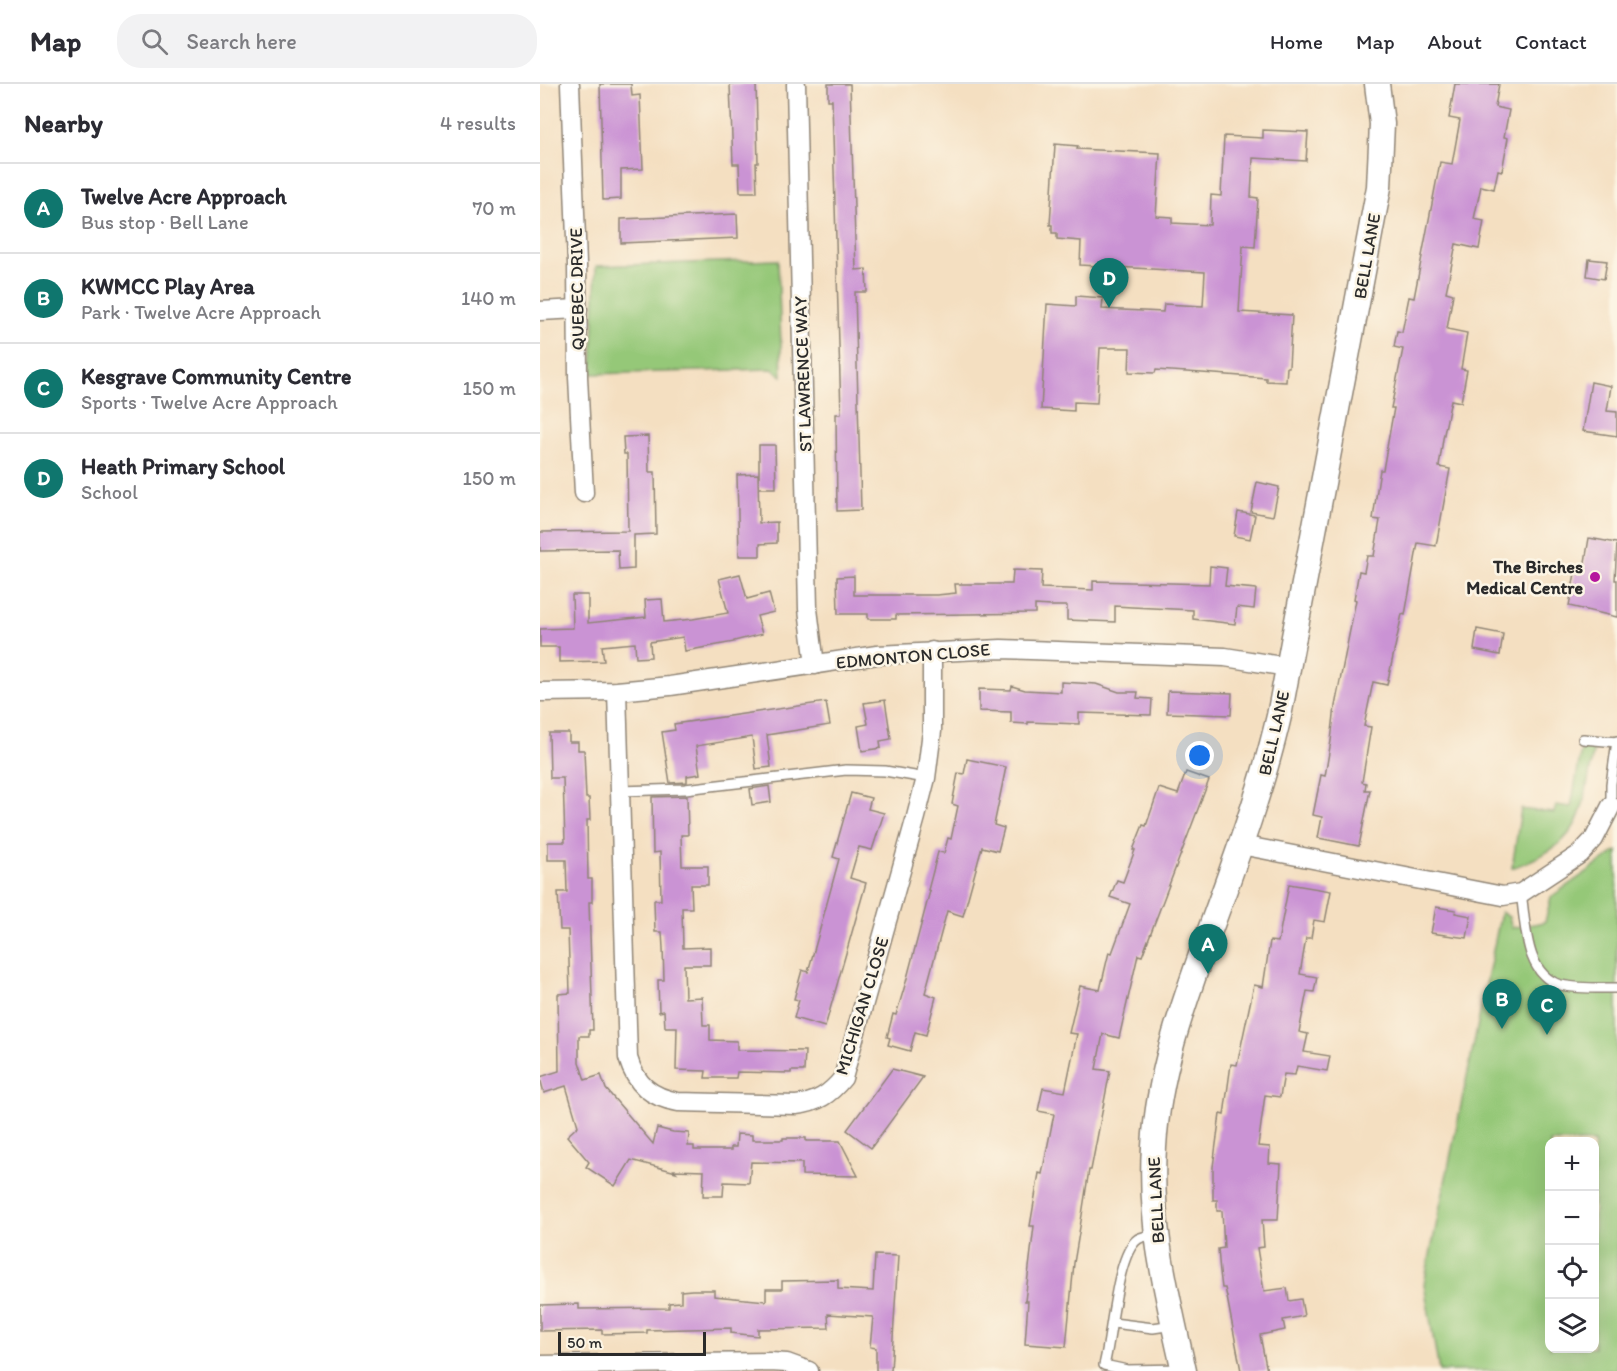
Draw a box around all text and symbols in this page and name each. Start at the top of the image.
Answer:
search box [117,14,537,68]
text: Map [30,24,81,58]
icon: search [138,25,171,58]
text: Search here [186,28,297,55]
text: Home [1270,29,1323,54]
text: Map [1356,29,1395,54]
text: About [1428,29,1482,54]
text: Contact [1515,29,1587,54]
text: Nearby [24,107,103,139]
text: 4 results [440,111,516,135]
text: Twelve Acre Approach [81,183,287,210]
text: A [37,196,50,220]
text: 70 m [472,196,516,220]
text: Bus stop · Bell Lane [81,210,249,234]
street label: BELL LANE [1349,211,1385,301]
street label: QUEBEC DRIVE [565,228,589,350]
pin: D [1090,258,1128,308]
text: KWMCC Play Area [81,273,255,300]
text: B [37,286,50,310]
text: 140 m [461,286,516,310]
street label: ST LAWRENCE WAY [789,295,817,452]
text: Park · Twelve Acre Approach [81,300,321,324]
text: Kesgrave Community Centre [81,363,351,390]
text: C [37,376,50,400]
text: 150 m [463,376,516,400]
text: Sports · Twelve Acre Approach [81,390,338,414]
text: Heath Primary School [81,453,285,480]
text: D [37,466,50,490]
text: 150 m [463,466,516,490]
text: School [81,480,138,504]
place label: The Birches Medical Centre [1466,556,1583,599]
marker: The Birches Medical Centre [1588,570,1602,584]
street label: EDMONTON CLOSE [835,638,991,674]
street label: BELL LANE [1254,688,1294,778]
your location [1185,741,1214,770]
pin: A [1188,924,1228,974]
street label: MICHIGAN CLOSE [831,934,893,1078]
pin: B [1482,980,1522,1029]
pin: C [1528,986,1566,1035]
map controls [1545,1137,1599,1353]
button: + [1545,1137,1599,1191]
street label: BELL LANE [1143,1156,1169,1244]
button: − [1545,1191,1599,1245]
button: locate [1545,1245,1599,1299]
button: layers [1545,1299,1599,1353]
scale bar [558,1329,706,1356]
text: 50 m [567,1333,602,1352]

